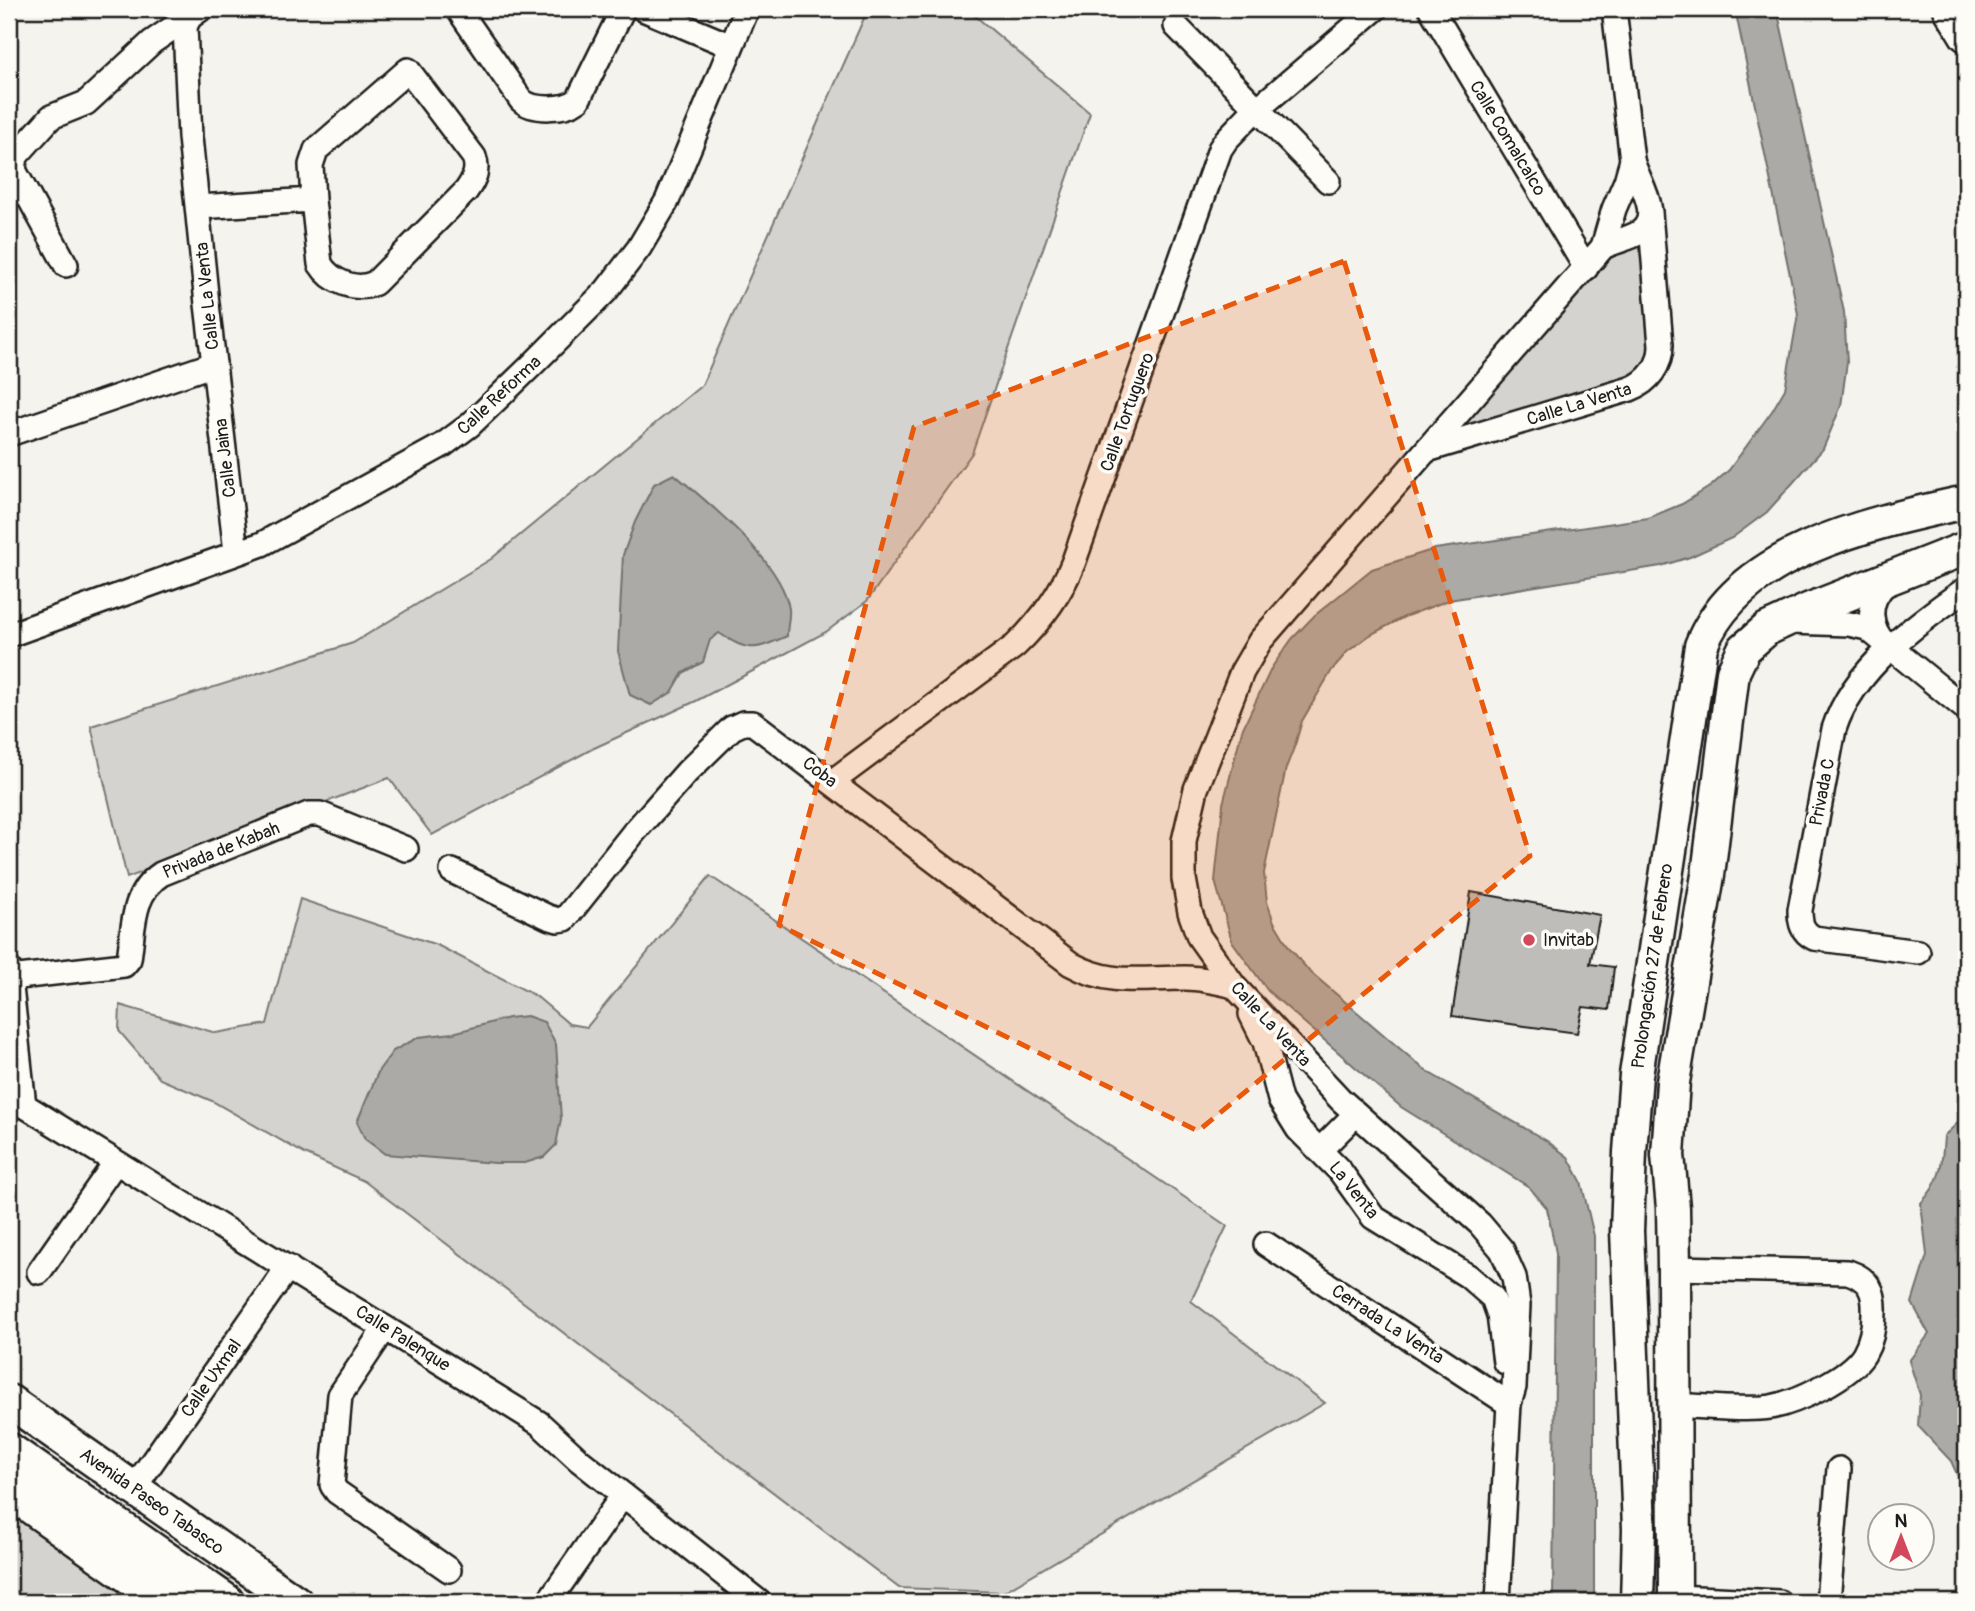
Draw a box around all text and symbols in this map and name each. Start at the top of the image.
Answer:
street label: Calle Comalcalco [1464,76,1551,200]
street label: Calle La Venta [190,241,225,351]
street label: Calle Tortuguero [1095,349,1160,475]
street label: Calle Reforma [452,351,546,440]
street label: Calle La Venta [1524,378,1634,431]
street label: Calle Jaina [209,417,242,499]
street label: Coba [798,752,842,793]
street label: Privada C [1805,756,1840,828]
street label: Privada de Kabah [159,817,283,884]
street label: Prolongación 27 de Febrero [1627,862,1678,1070]
place label: Invitab [1543,929,1594,952]
marker: Invitab [1521,932,1537,948]
street label: Calle La Venta [1225,977,1316,1072]
street label: La Venta [1323,1157,1384,1224]
street label: Cerrada La Venta [1327,1279,1448,1369]
street label: Calle Palenque [351,1300,455,1377]
street label: Calle Uxmal [176,1335,247,1422]
street label: Avenida Paseo Tabasco [75,1443,229,1560]
north arrow [1867,1502,1937,1572]
text: N [1895,1509,1908,1533]

